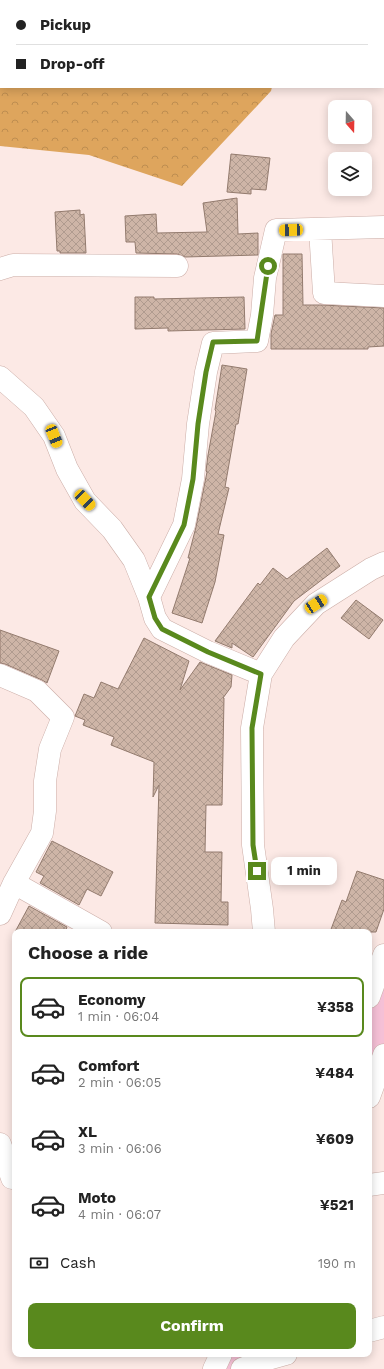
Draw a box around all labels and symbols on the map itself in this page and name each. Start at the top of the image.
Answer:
north arrow [328,100,372,144]
car [279,224,303,236]
route start [259,257,277,275]
car [44,423,64,449]
car [72,487,98,513]
car [303,592,329,616]
callout: 1 min [271,857,337,885]
route end [248,862,266,880]

